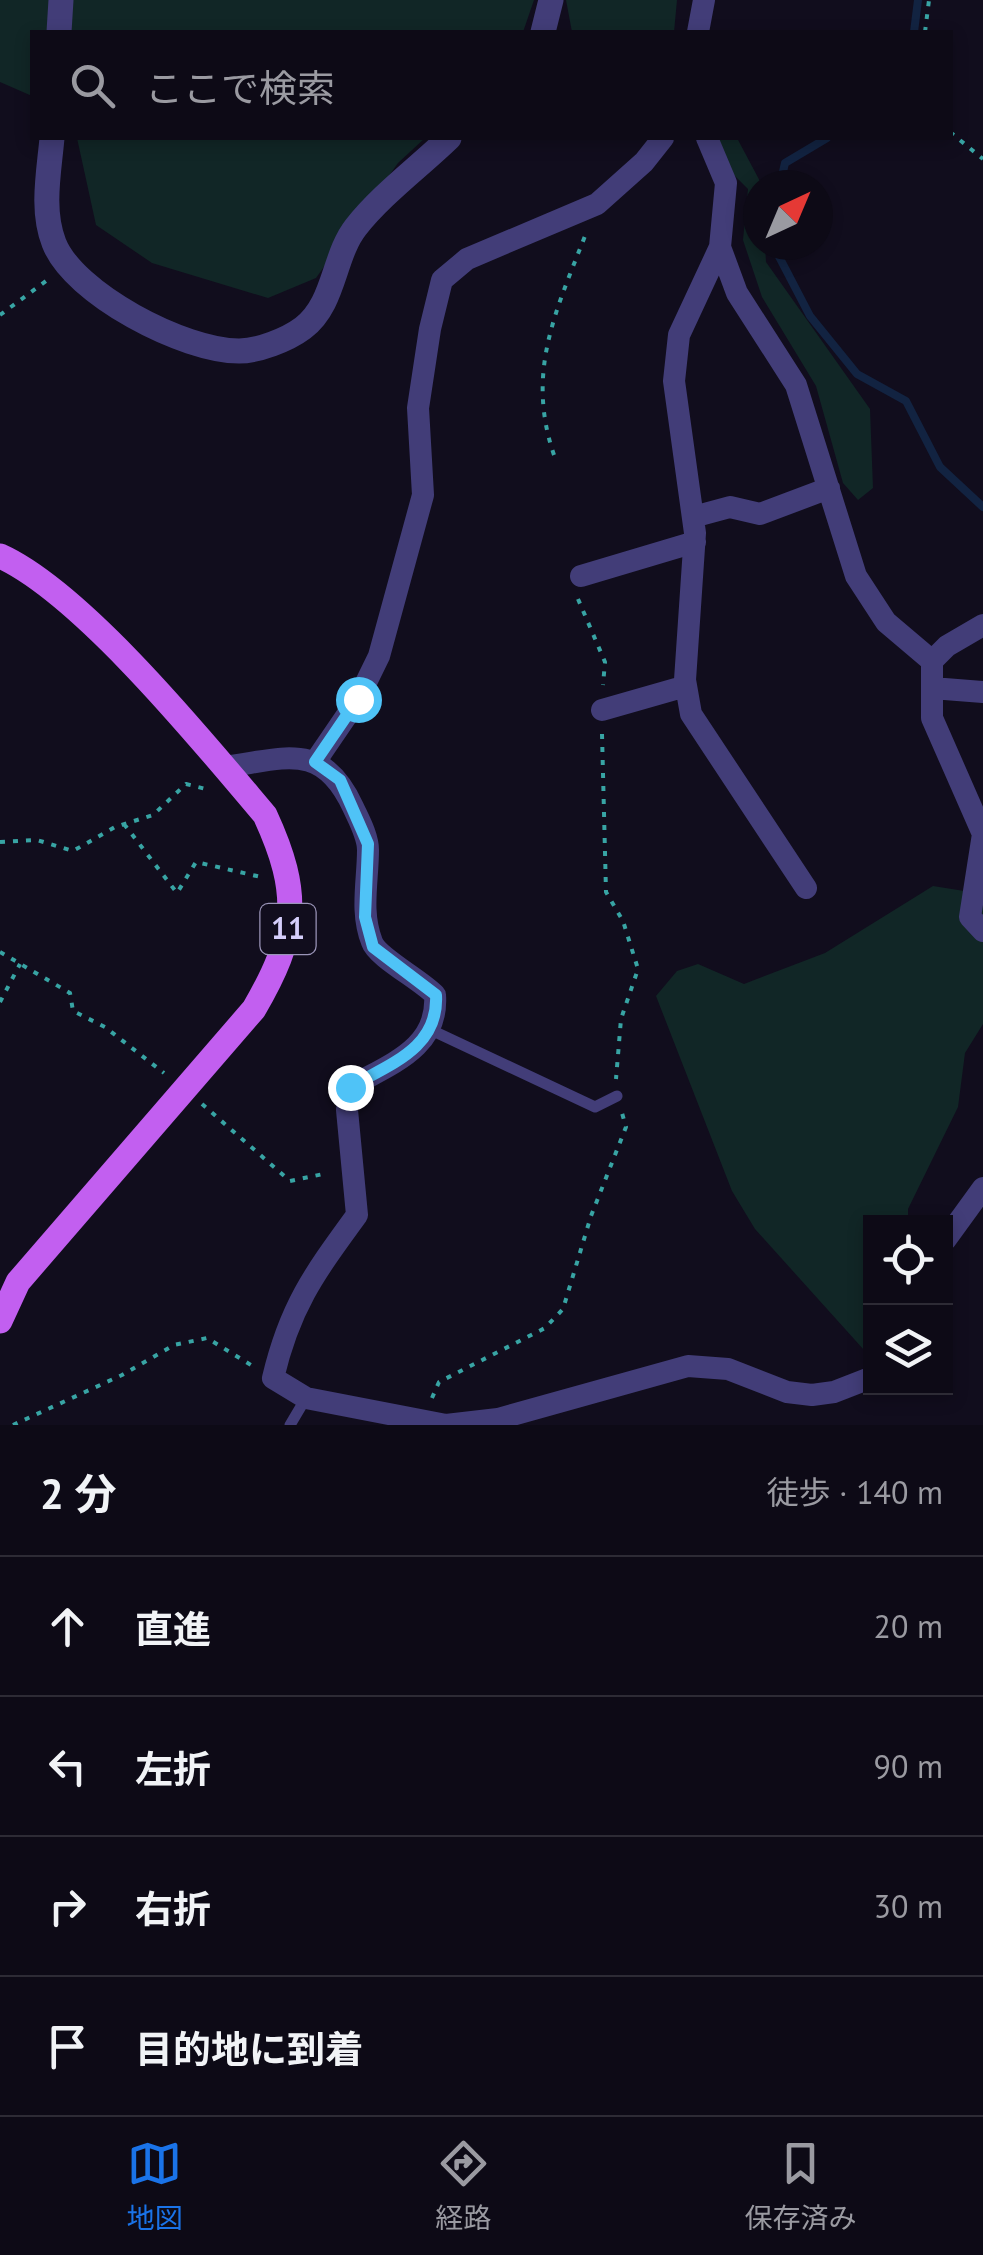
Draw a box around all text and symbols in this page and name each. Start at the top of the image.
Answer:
search box [30,30,953,140]
icon: search [65,58,120,113]
text: ここで検索 [145,63,335,112]
north arrow [743,170,833,260]
route start [336,677,382,723]
road number: 11 [260,904,316,954]
route end [328,1065,374,1111]
map controls [863,1215,953,1395]
button: locate [863,1215,953,1305]
button: layers [863,1305,953,1395]
text: 2 分 [40,1466,116,1521]
text: 徒歩 · 140 m [767,1471,943,1513]
icon: ahead [40,1599,95,1654]
text: 直進 [135,1604,211,1653]
text: 20 m [874,1605,943,1647]
icon: left [40,1739,95,1794]
text: 左折 [135,1744,211,1793]
text: 90 m [874,1745,943,1787]
icon: right [40,1879,95,1934]
text: 右折 [135,1884,211,1933]
text: 30 m [874,1885,943,1927]
icon: arrive [40,2019,95,2074]
text: 目的地に到着 [135,2024,363,2073]
tab: 地図 [126,2136,183,2236]
tab: 経路 [435,2136,492,2236]
tab: 保存済み [744,2136,857,2236]

